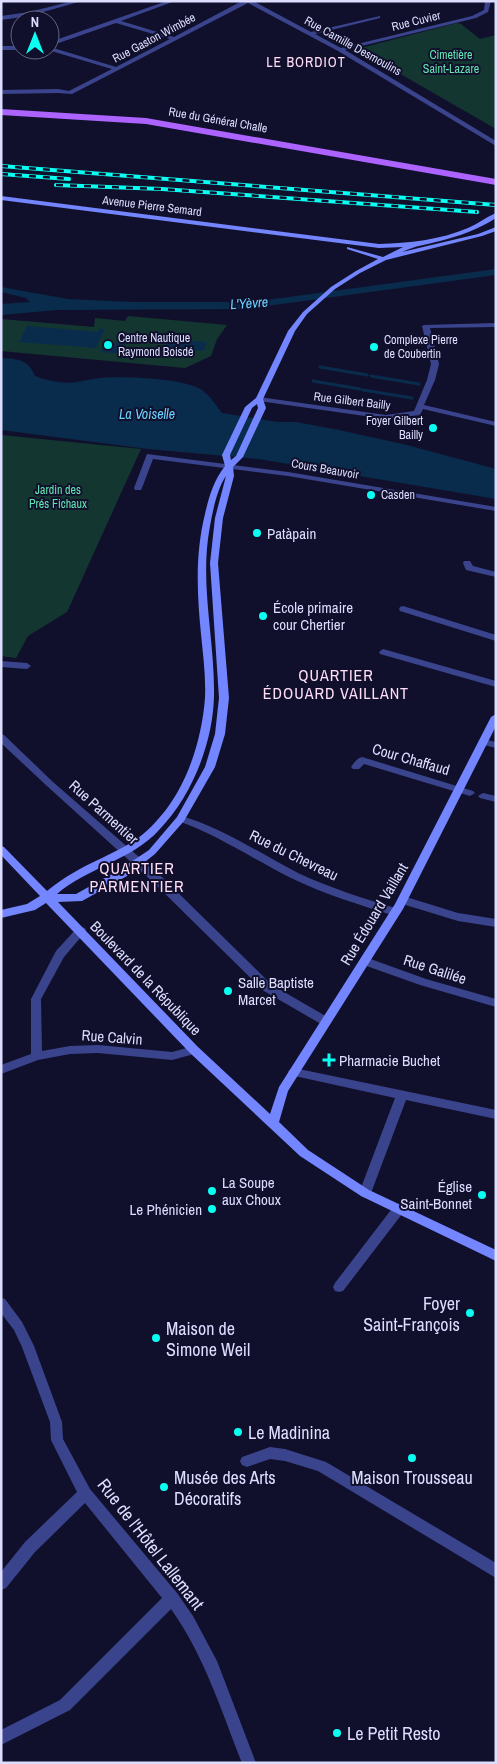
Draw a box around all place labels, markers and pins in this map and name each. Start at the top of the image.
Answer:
place label: Centre Nautique Raymond Boisdé [118,330,193,360]
place label: Complexe Pierre de Coubertin [384,332,458,362]
marker: Centre Nautique Raymond Boisdé [102,339,114,351]
marker: Complexe Pierre de Coubertin [368,341,380,353]
place label: Foyer Gilbert Bailly [366,413,423,443]
marker: Foyer Gilbert Bailly [427,422,439,434]
place label: Casden [381,487,415,503]
marker: Casden [365,489,377,501]
place label: Patàpain [267,523,316,544]
marker: Patàpain [251,527,263,539]
place label: École primaire cour Chertier [273,597,353,635]
marker: École primaire cour Chertier [257,610,269,622]
place label: Salle Baptiste Marcet [238,972,314,1010]
marker: Salle Baptiste Marcet [222,985,234,997]
place label: Pharmacie Buchet [339,1050,441,1071]
marker: Pharmacie Buchet [323,1054,335,1066]
place label: La Soupe aux Choux [222,1172,282,1210]
place label: Église Saint-Bonnet [400,1176,473,1214]
marker: La Soupe aux Choux [206,1185,218,1197]
marker: Église Saint-Bonnet [476,1189,488,1201]
place label: Le Phénicien [130,1199,202,1220]
marker: Le Phénicien [206,1203,218,1215]
place label: Foyer Saint-François [363,1291,460,1337]
marker: Foyer Saint-François [464,1307,476,1319]
place label: Maison de Simone Weil [166,1316,250,1362]
marker: Maison de Simone Weil [150,1332,162,1344]
place label: Le Madinina [248,1420,330,1445]
marker: Le Madinina [232,1426,244,1438]
marker: Maison Trousseau [406,1452,418,1464]
place label: Musée des Arts Décoratifs [174,1465,276,1511]
place label: Maison Trousseau [351,1465,473,1490]
marker: Musée des Arts Décoratifs [158,1481,170,1493]
place label: Le Petit Resto [347,1721,441,1746]
marker: Le Petit Resto [331,1727,343,1739]

